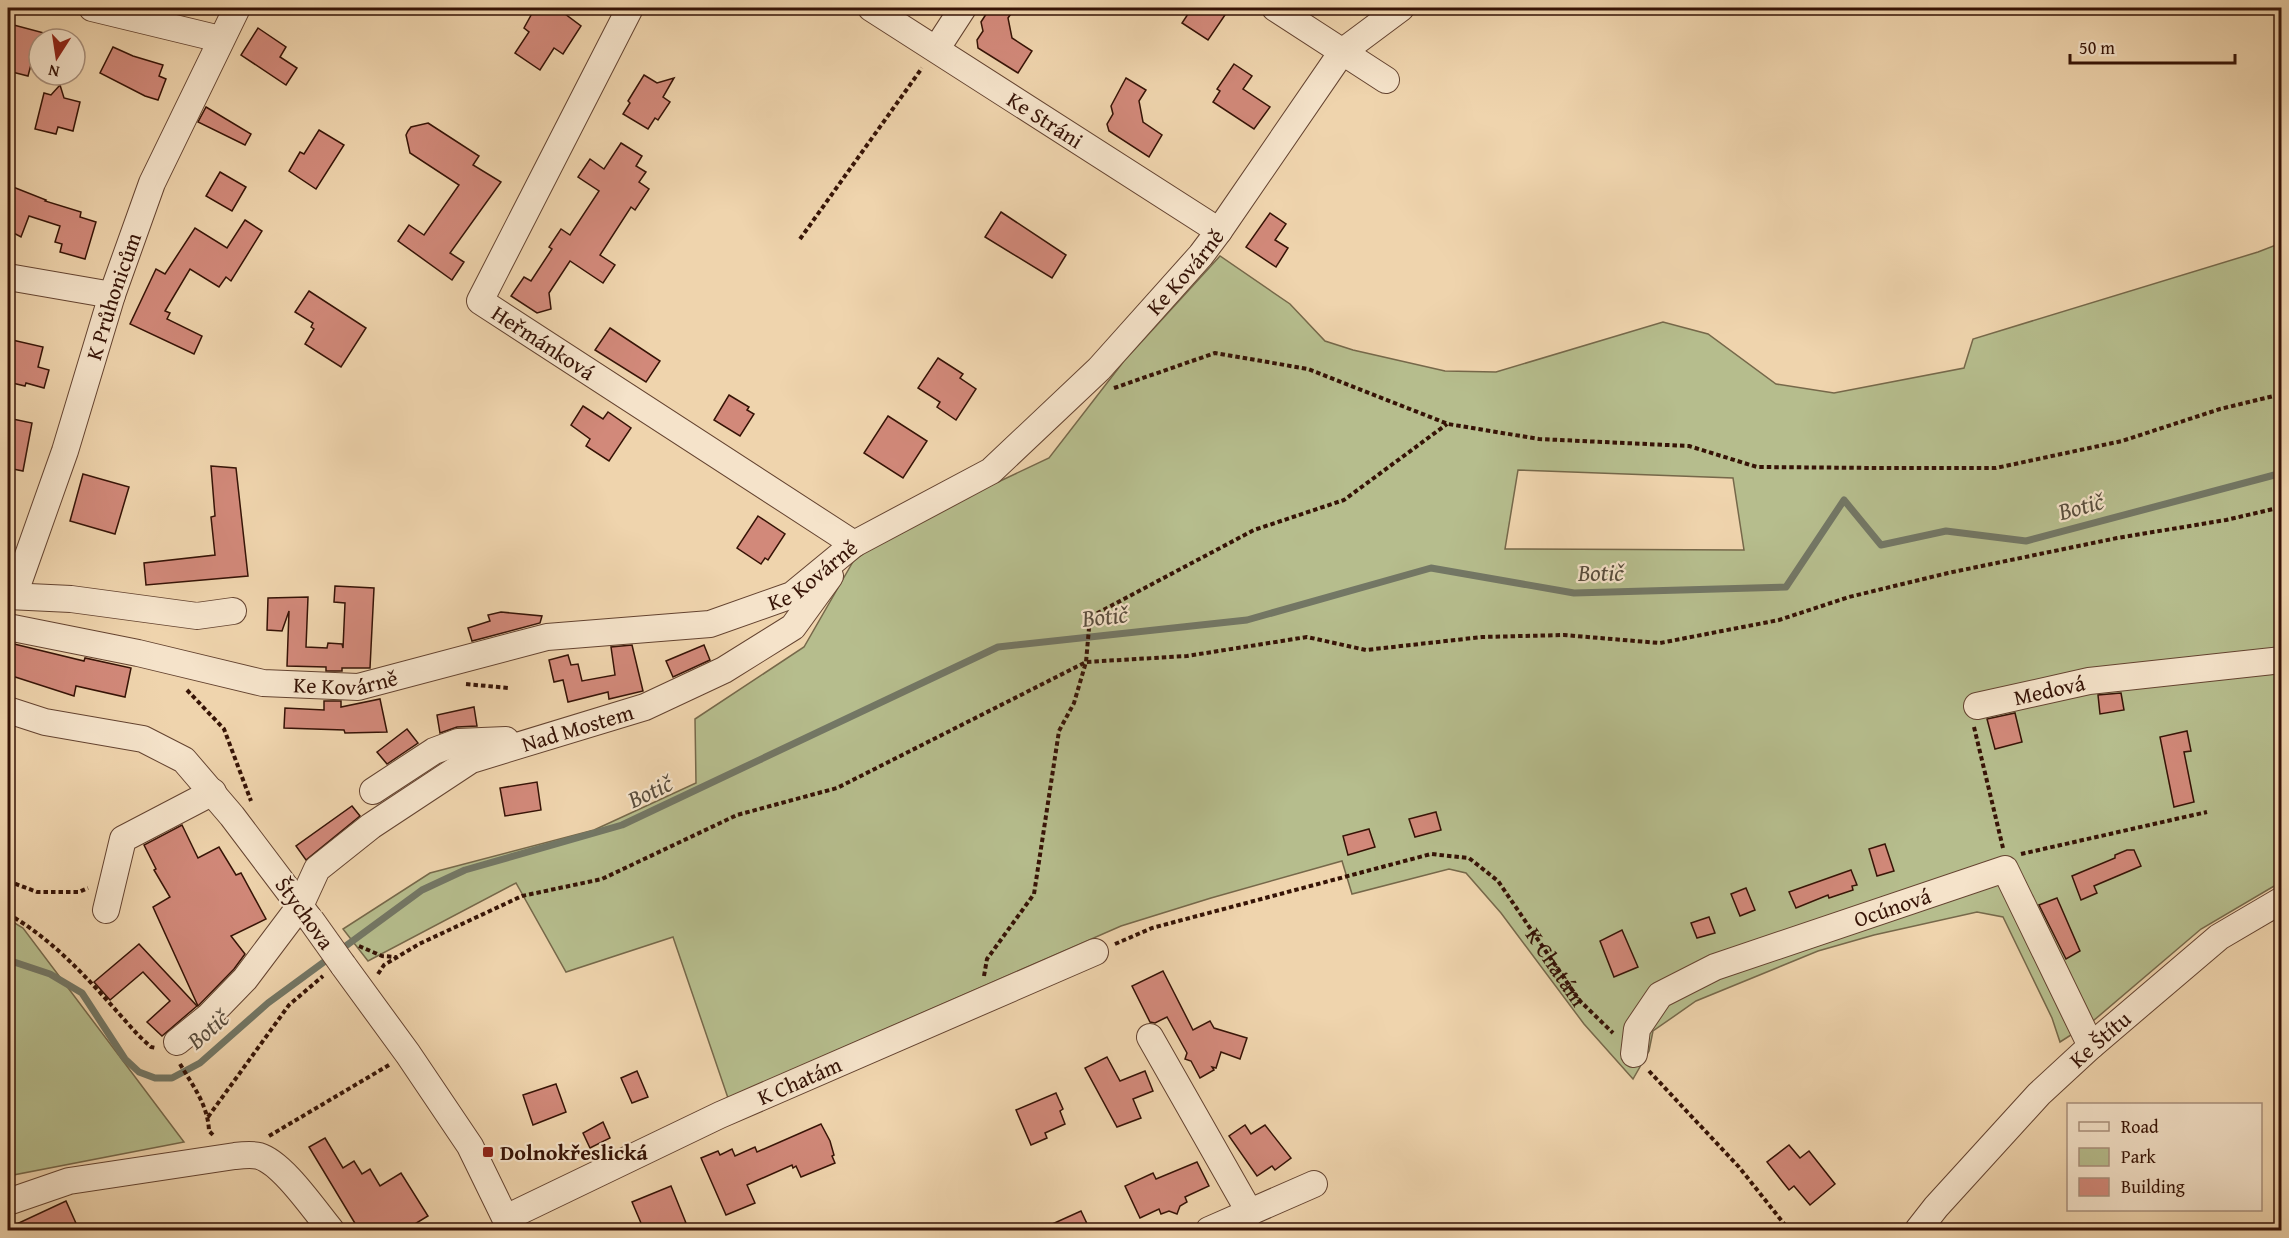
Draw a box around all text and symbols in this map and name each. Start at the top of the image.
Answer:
north arrow [27,27,87,87]
scale bar [2070,27,2235,65]
text: 50 m [2079,34,2115,61]
text: N [46,59,62,85]
street label: Ke Stráni [1001,83,1090,156]
street label: Ke Kovárně [1139,222,1231,322]
street label: K Průhonicům [77,228,149,364]
street label: Heřmánková [486,297,602,388]
water label: Botič [2053,483,2109,529]
street label: Ke Kovárně [763,532,864,618]
water label: Botič [1577,555,1625,590]
water label: Botič [1079,596,1131,636]
street label: Ke Kovárně [293,661,401,703]
street label: Medová [2010,666,2089,713]
street label: Nad Mostem [517,695,637,760]
water label: Botič [621,765,679,817]
street label: Štychova [268,870,343,956]
street label: Ocúnová [1849,879,1936,935]
street label: K Chatám [1518,921,1595,1013]
water label: Botič [178,1000,238,1058]
street label: Ke Štítu [2062,1003,2138,1075]
street label: K Chatám [752,1048,846,1113]
legend [2067,1103,2262,1211]
text: Road [2121,1113,2159,1140]
place label: Dolnokřeslická [500,1136,648,1168]
text: Park [2121,1143,2157,1170]
marker: Dolnokřeslická [481,1145,495,1159]
text: Building [2121,1173,2185,1200]

